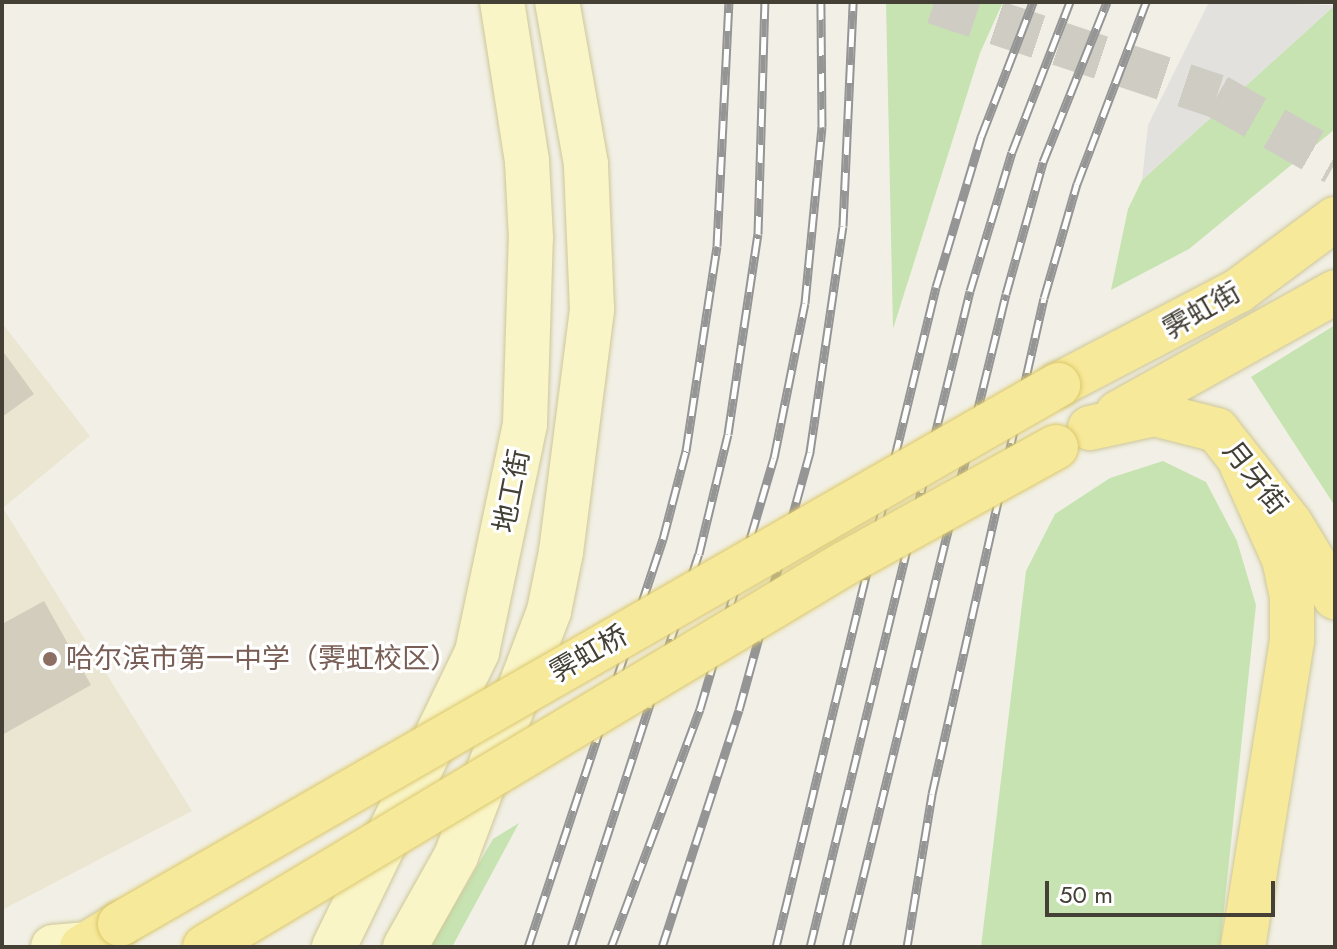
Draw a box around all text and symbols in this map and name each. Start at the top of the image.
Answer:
street label: 霁虹街 [1157,275,1247,347]
street label: 月牙街 [1216,435,1294,521]
street label: 地工街 [487,447,537,535]
street label: 霁虹桥 [544,618,634,690]
place label: 哈尔滨市第一中学（霁虹校区） [66,642,458,676]
marker: 哈尔滨市第一中学（霁虹校区） [41,650,59,668]
scale bar [1049,865,1279,915]
text: 50 m [1059,877,1113,912]

